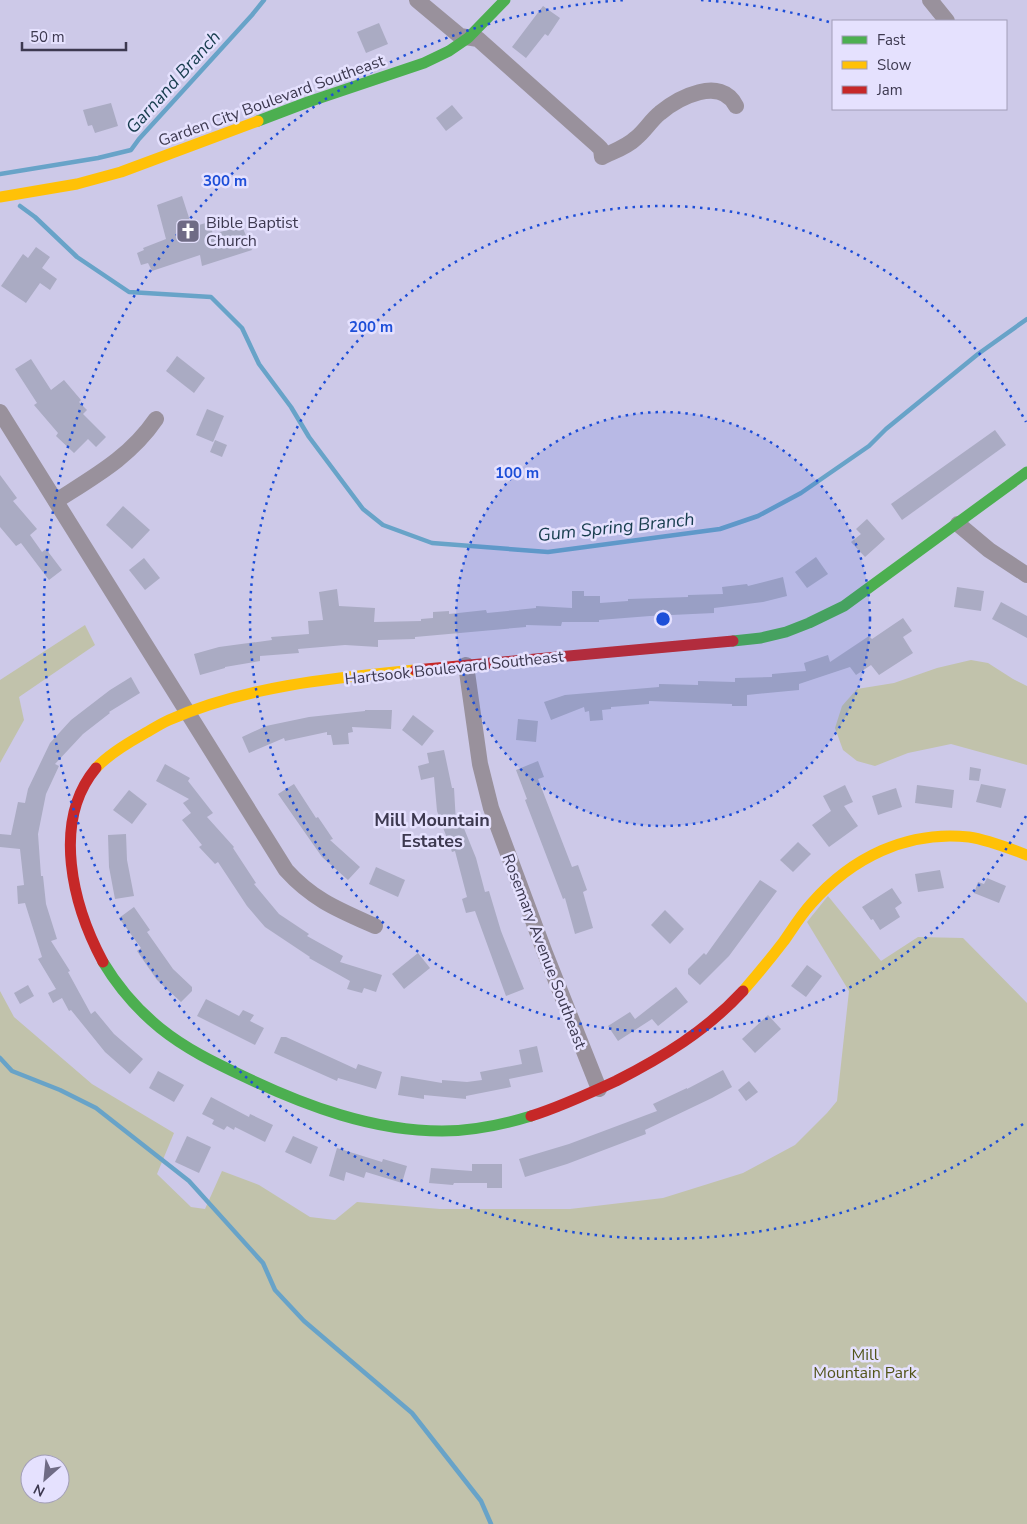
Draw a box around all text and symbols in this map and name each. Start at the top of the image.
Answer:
scale bar [22,20,126,52]
legend [832,20,1007,110]
water label: Garnand Branch [120,25,226,139]
text: 50 m [30,27,65,47]
text: Fast [877,30,906,50]
street label: Garden City Boulevard Southeast [155,50,388,152]
text: Slow [877,55,912,75]
text: Jam [876,80,903,100]
text: 300 m [203,171,247,191]
place label: Bible Baptist Church [206,212,299,252]
church icon: Bible Baptist Church [175,218,201,244]
text: 200 m [349,317,393,337]
text: 100 m [495,463,539,483]
water label: Gum Spring Branch [536,507,696,547]
centre of rings [654,610,672,628]
street label: Hartsook Boulevard Southeast [344,646,565,690]
district label: Mill Mountain Estates [374,808,490,853]
street label: Rosemary Avenue Southeast [497,851,592,1053]
park label: Mill Mountain Park [813,1344,918,1384]
north arrow [20,1454,70,1504]
text: N [30,1479,48,1501]

